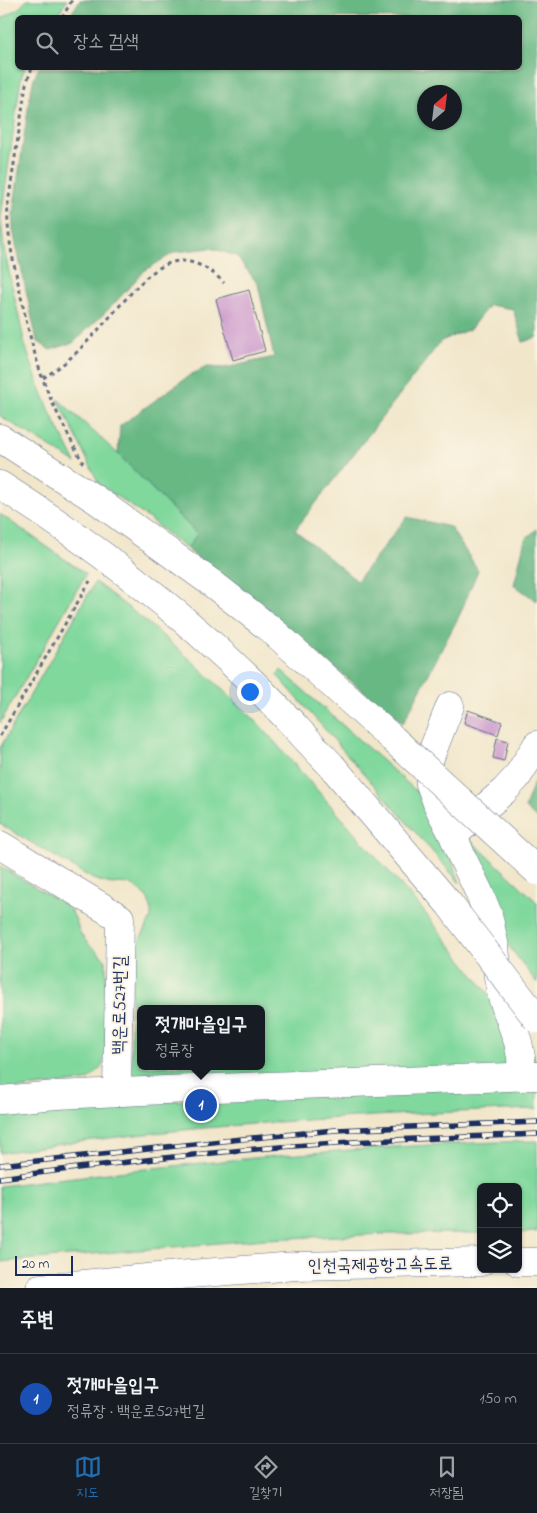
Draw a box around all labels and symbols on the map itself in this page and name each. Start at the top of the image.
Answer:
north arrow [417,85,462,130]
your location [237,679,263,705]
street label: 백운로527번길 [107,955,135,1055]
pin: 1 [185,1086,217,1124]
street label: 인천국제공항고속도로 [307,1252,453,1280]
scale bar [15,1253,72,1276]

